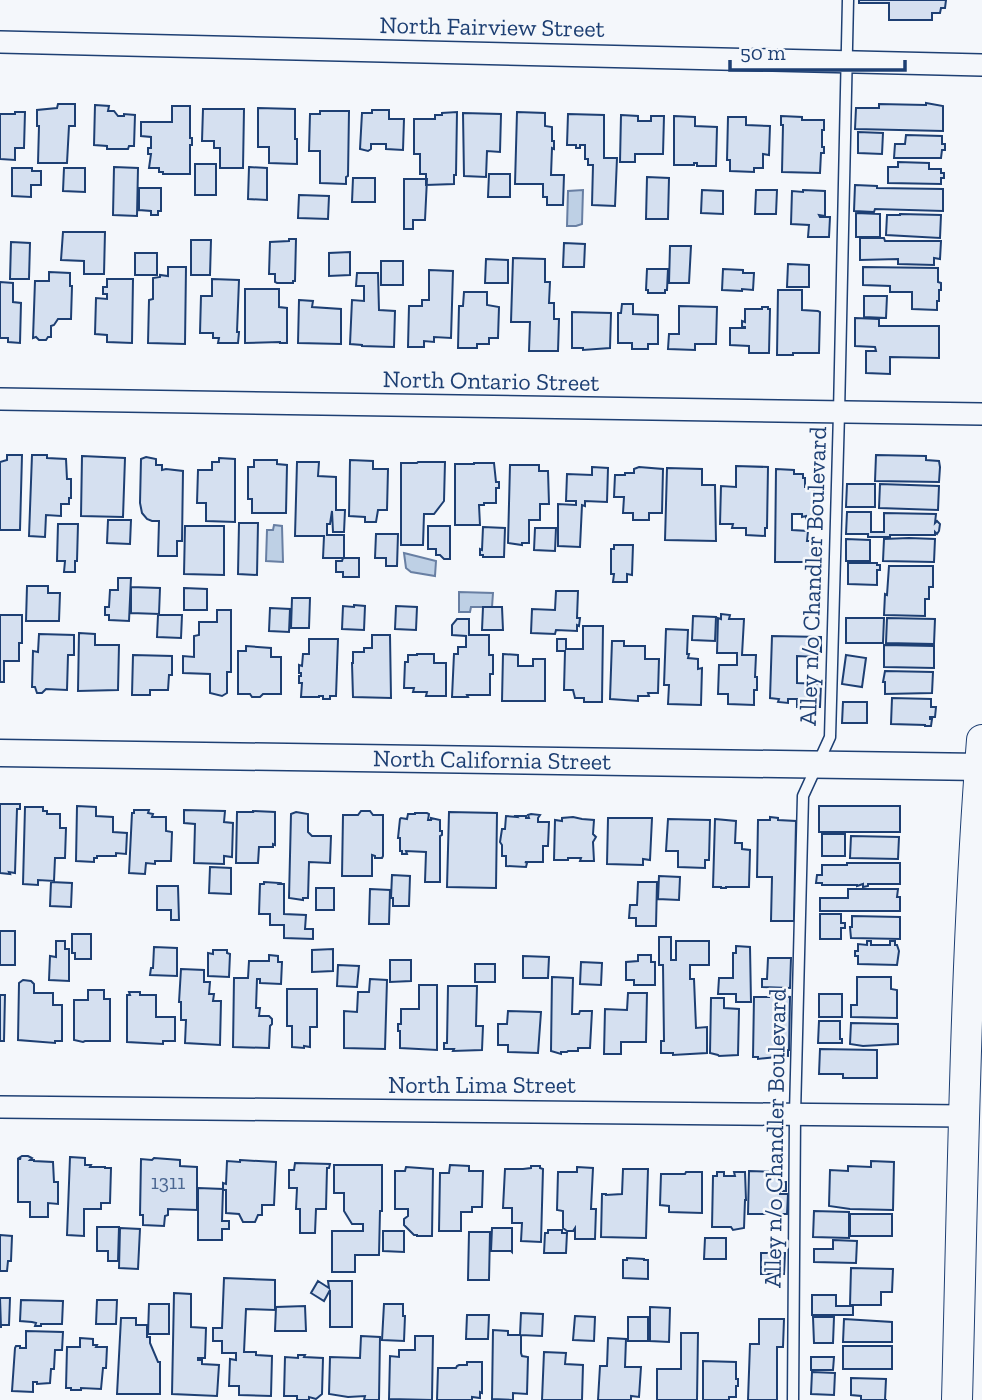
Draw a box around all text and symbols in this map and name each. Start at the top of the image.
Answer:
street label: North Fairview Street [379,10,605,43]
scale bar [730,28,905,72]
text: 50 m [740,40,786,65]
street label: North Ontario Street [382,364,600,397]
street label: Alley n/o Chandler Boulevard [793,426,832,726]
street label: North California Street [373,743,611,776]
street label: Alley n/o Chandler Boulevard [757,988,792,1288]
street label: North Lima Street [388,1070,576,1099]
house number: 1311 [151,1169,185,1194]

